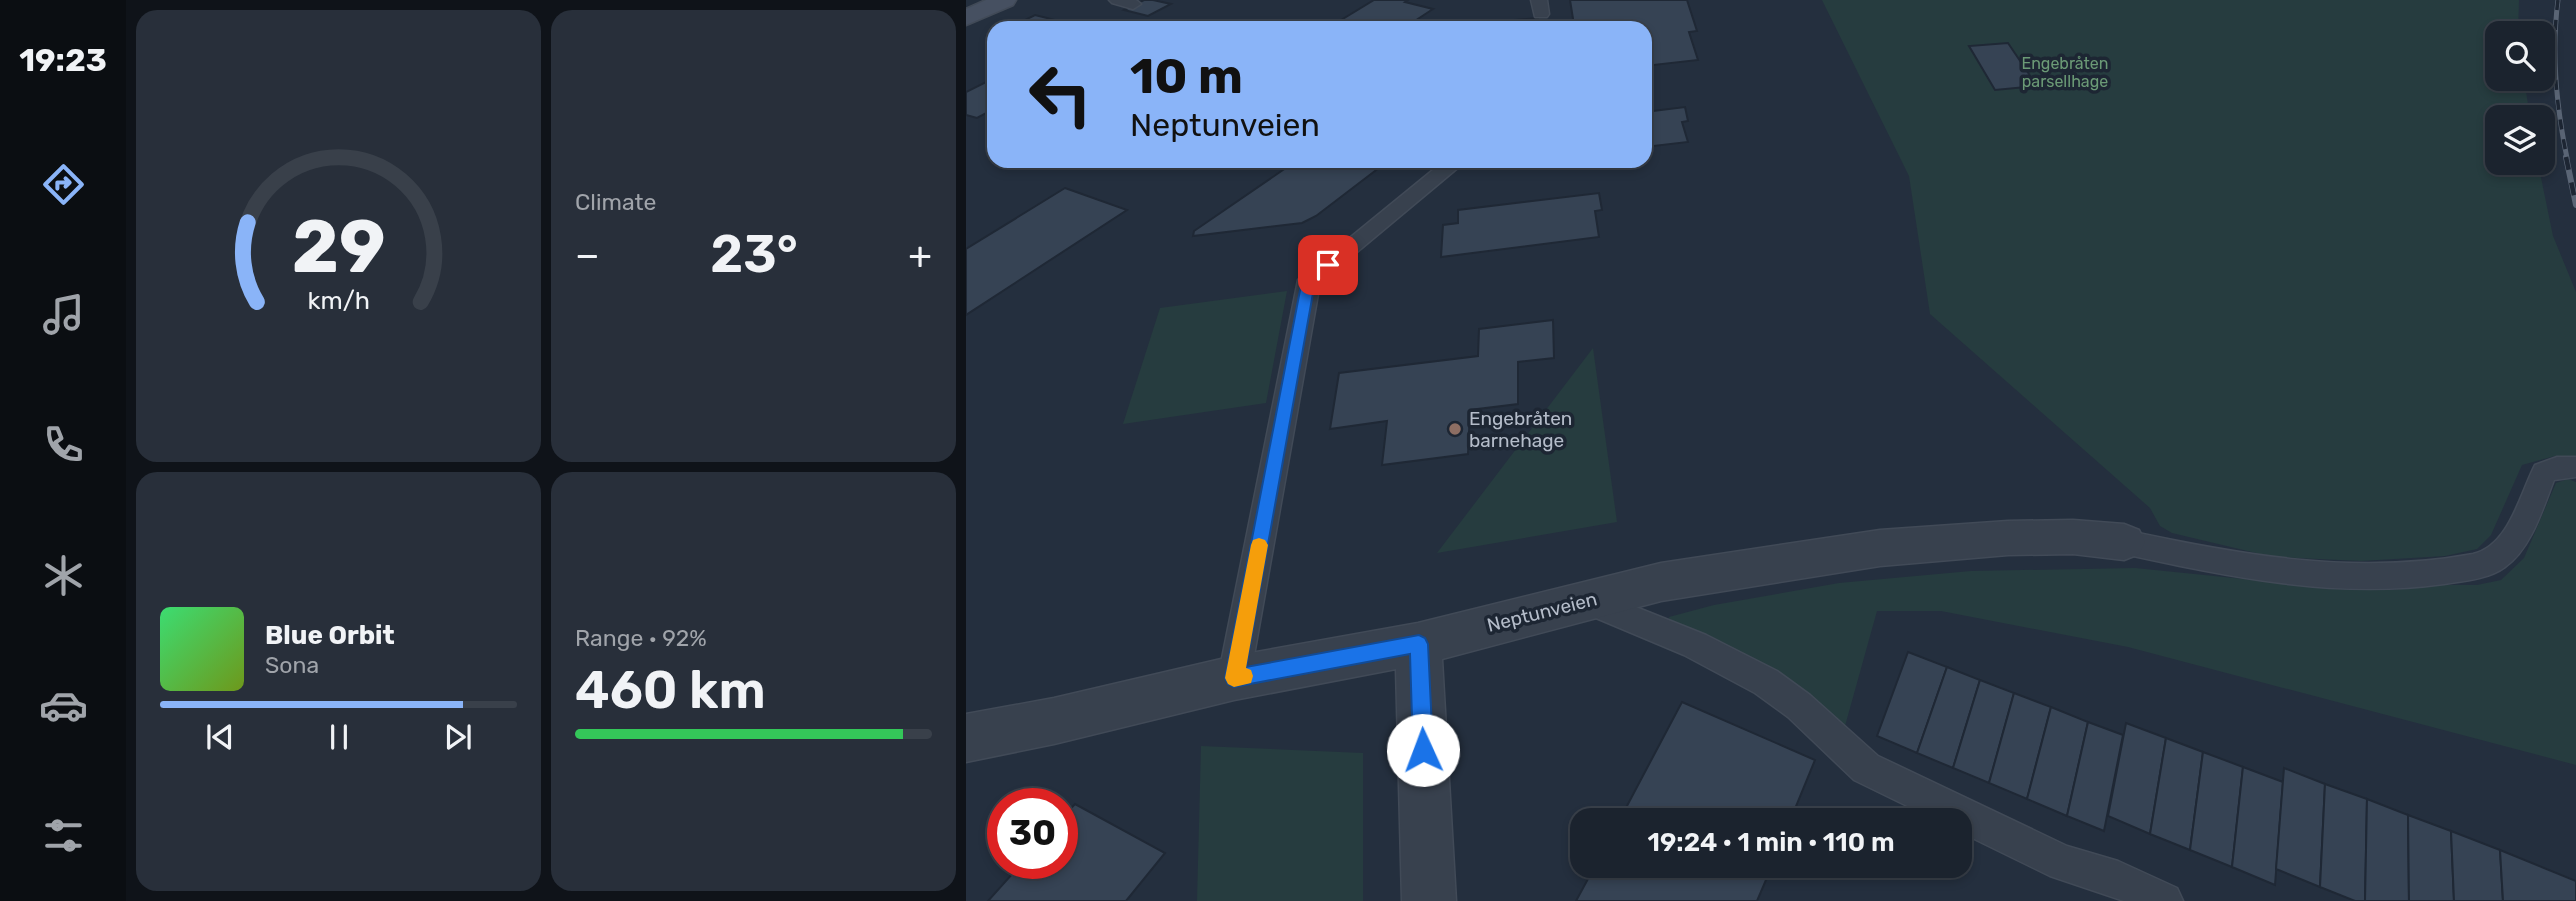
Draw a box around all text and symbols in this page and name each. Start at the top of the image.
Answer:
map controls [2485,21,2555,175]
button: search [2485,21,2555,91]
text: 19:23 [19,41,107,79]
text: 10 m [1130,47,1243,105]
icon: left [1015,49,1106,140]
park label: Engebråten parsellhage [2021,54,2109,91]
button: layers [2485,105,2555,175]
text: Neptunveien [1130,106,1320,144]
icon: directions [39,160,88,209]
text: Climate [575,188,656,216]
text: 29 [292,204,385,290]
text: 23° [710,223,798,285]
text: − [575,232,600,278]
text: + [908,232,932,278]
pin [1298,235,1358,295]
icon: arrive [1309,246,1347,284]
text: km/h [307,286,370,315]
icon: music [39,290,88,339]
place label: Engebråten barnehage [1469,407,1572,452]
icon: phone [39,420,88,469]
marker: Engebråten barnehage [1447,421,1463,437]
icon: climate [39,551,88,600]
street label: Neptunveien [1485,587,1599,637]
text: Blue Orbit [265,620,395,651]
text: Range · 92% [575,624,707,652]
text: Sona [265,651,319,679]
text: 460 km [575,659,766,721]
icon: car [39,681,88,730]
position arrow [1386,713,1460,787]
icon: previous [201,718,239,756]
icon: pause [320,718,358,756]
icon: next [439,718,477,756]
speed limit sign: 30 [987,788,1078,879]
icon: filters [39,811,88,860]
text: 19:24 · 1 min · 110 m [1647,827,1895,858]

